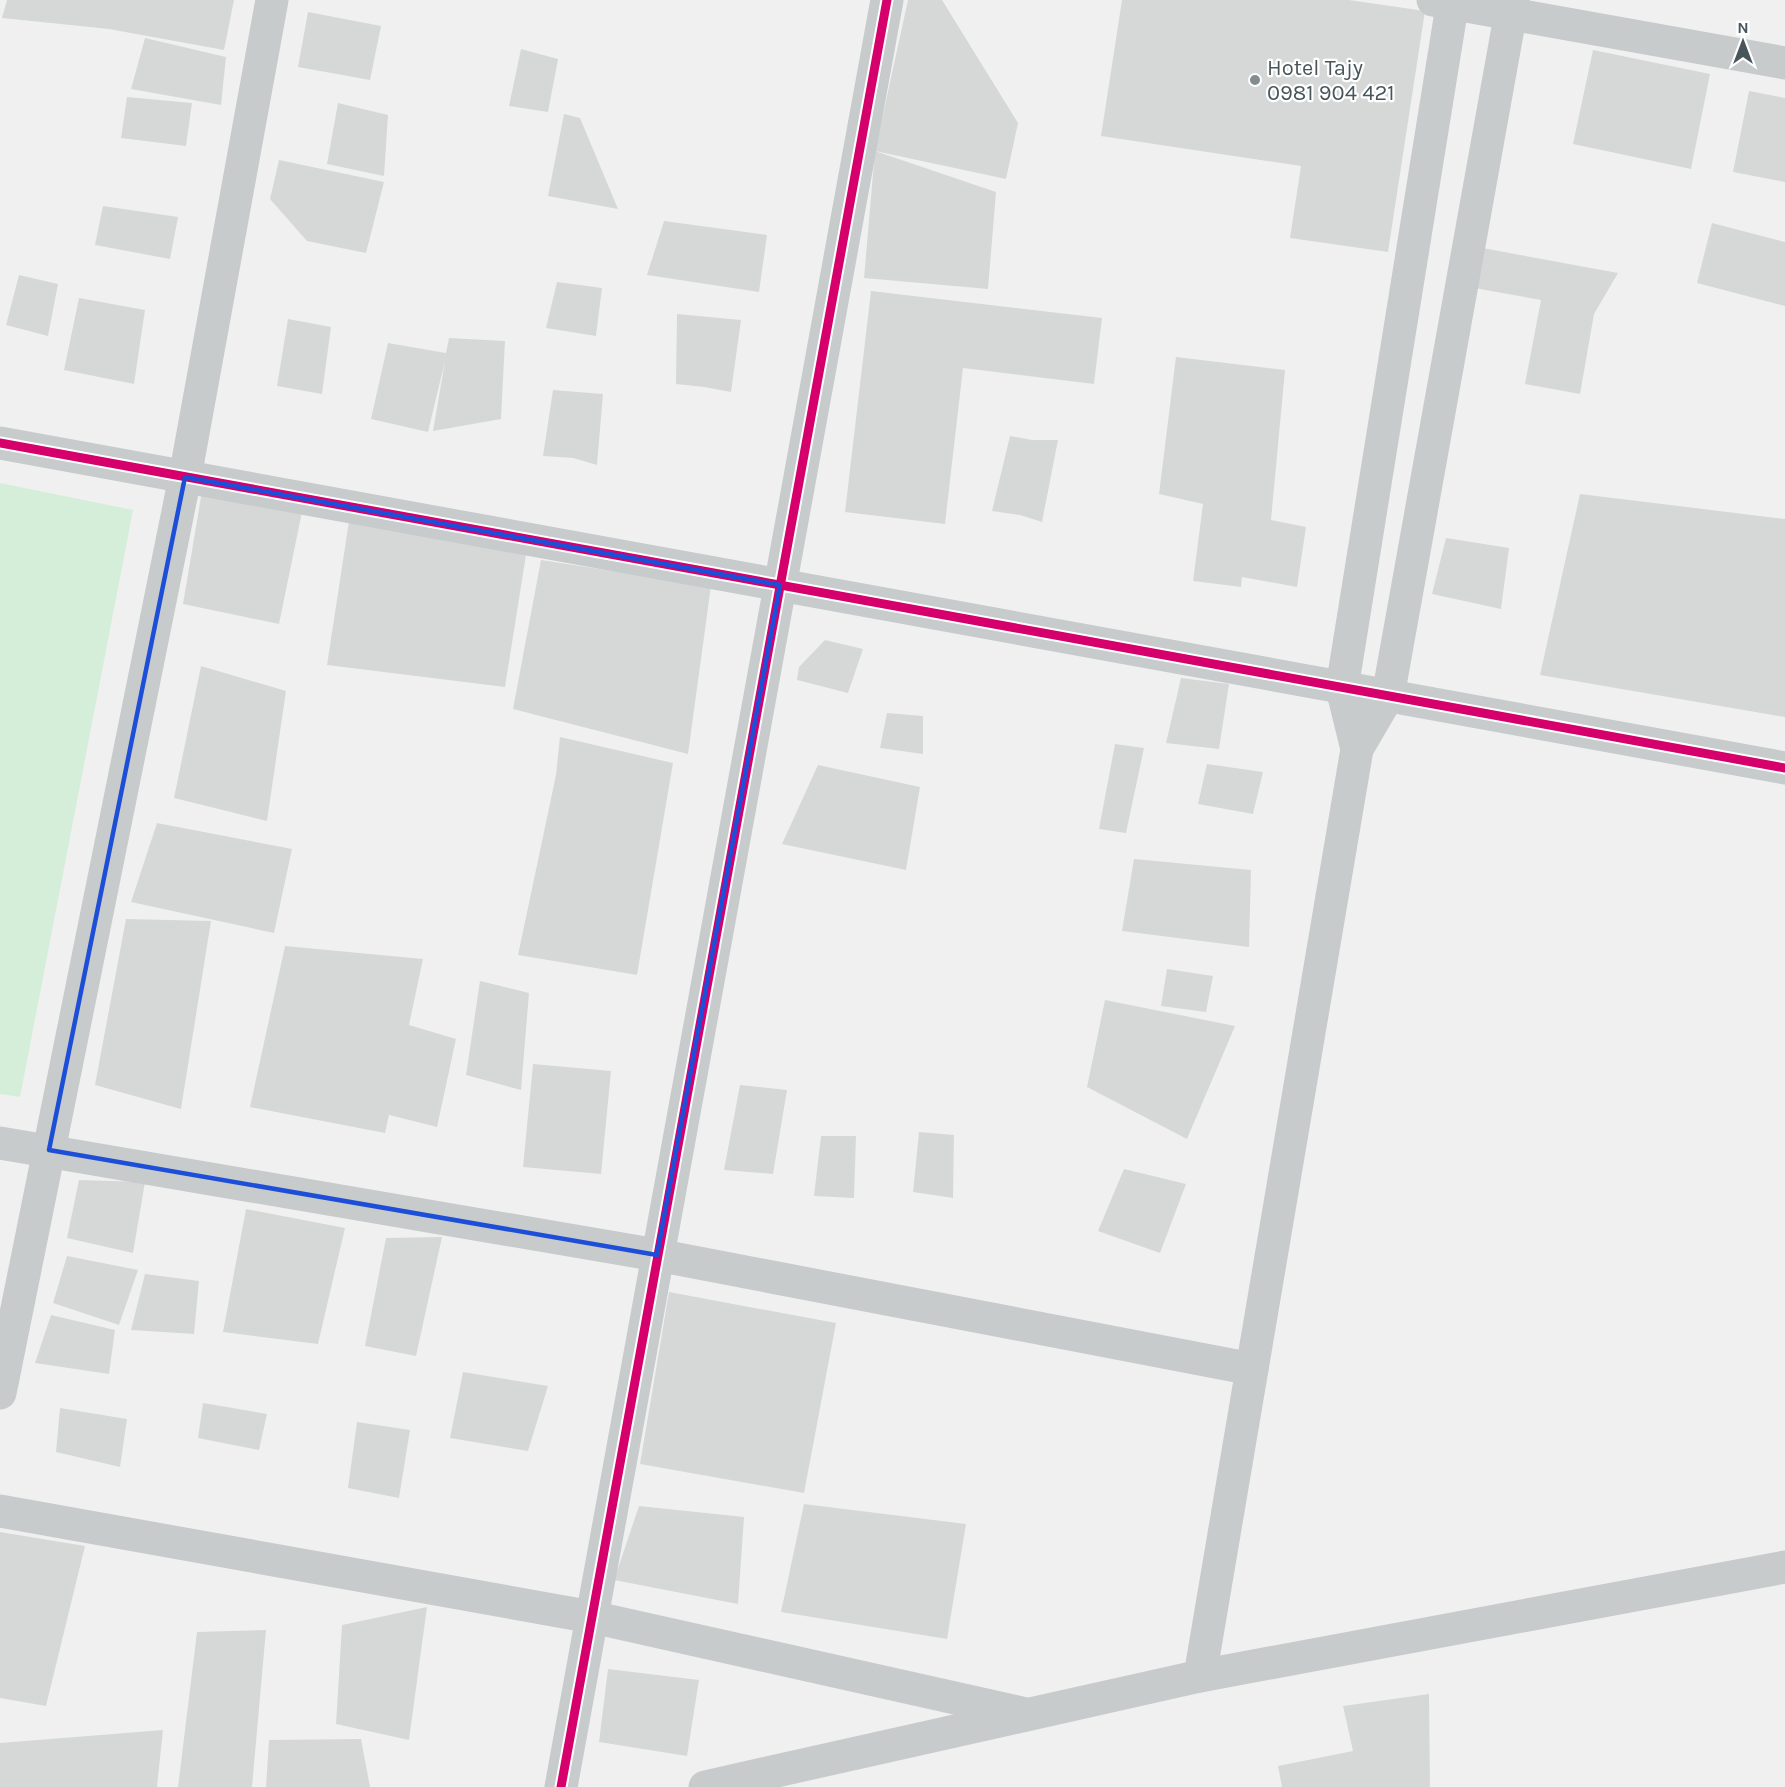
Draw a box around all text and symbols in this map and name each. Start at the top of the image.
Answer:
north arrow [1713,12,1773,72]
text: N [1737,18,1749,37]
place label: Hotel Tajy 0981 904 421 [1267,55,1394,106]
marker: Hotel Tajy 0981 904 421 [1248,73,1262,87]

